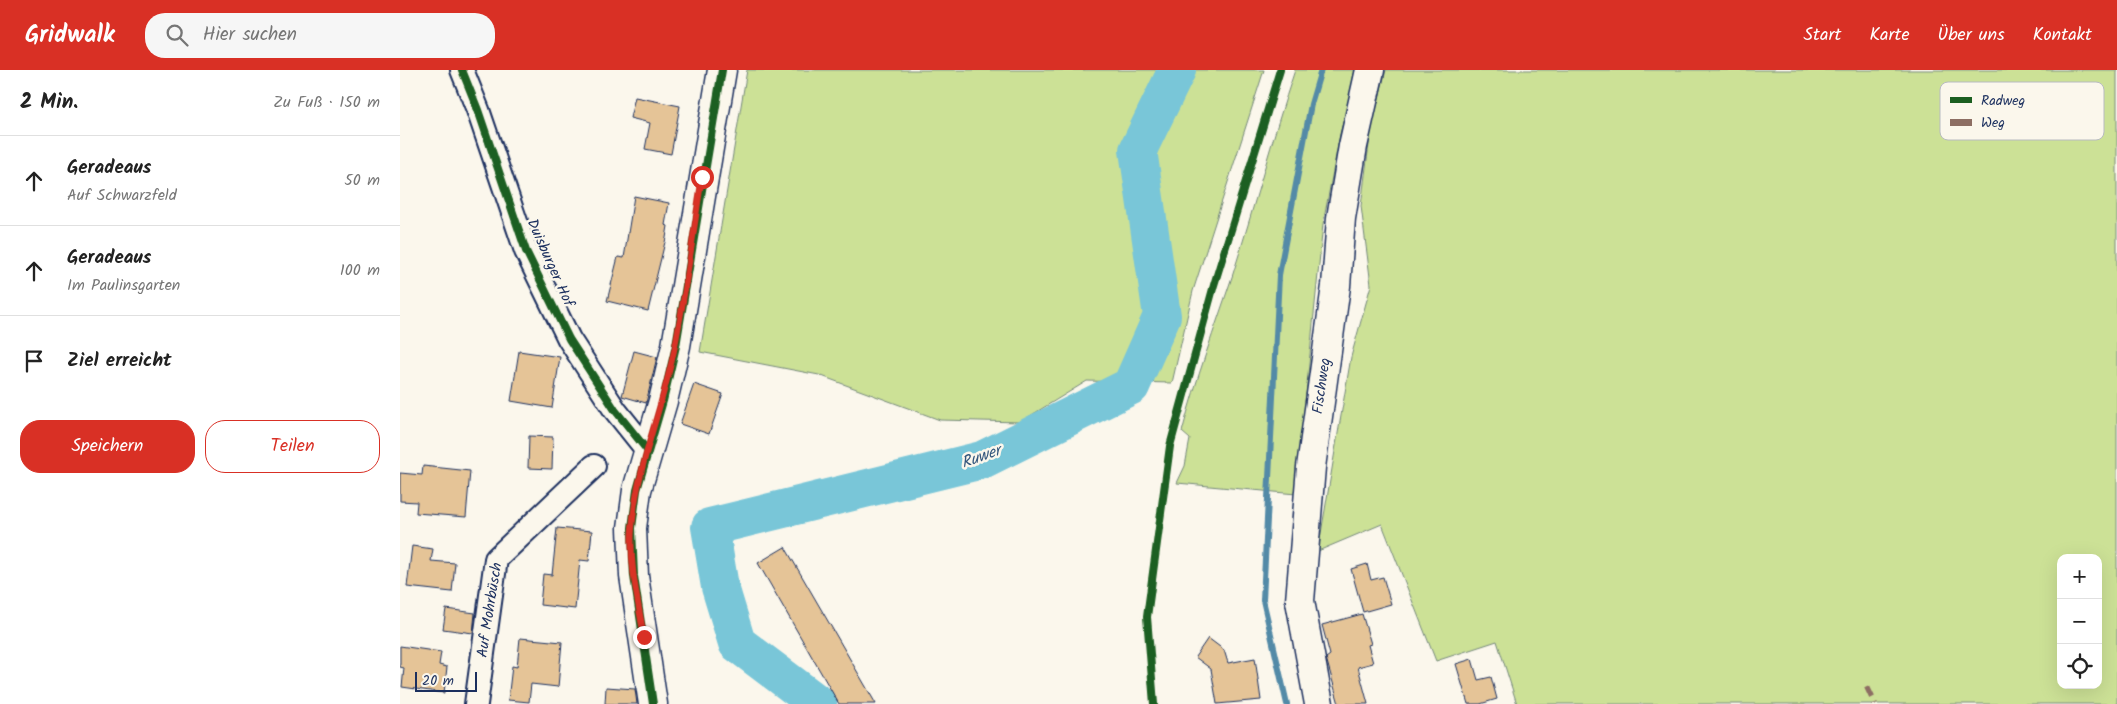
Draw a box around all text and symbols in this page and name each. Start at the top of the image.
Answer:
search box [145,13,495,58]
text: Gridwalk [25,16,115,55]
text: Hier suchen [203,20,297,50]
icon: search [163,21,191,49]
text: Start [1803,21,1841,50]
text: Karte [1869,21,1909,50]
text: Über uns [1937,21,2005,50]
text: Kontakt [2033,21,2092,50]
legend [1940,82,2104,140]
text: 2 Min. [20,86,78,119]
text: Zu Fuß · 150 m [273,90,380,115]
text: Radweg [1981,90,2025,112]
text: Weg [1981,112,2005,134]
text: Geradeaus [67,153,152,183]
route start [691,166,714,189]
icon: ahead [20,167,48,195]
text: 50 m [344,168,380,193]
text: Auf Schwarzfeld [67,183,177,208]
street label: Duisburger Hof [520,215,581,312]
text: Geradeaus [67,243,152,273]
icon: ahead [20,257,48,285]
text: 100 m [340,258,380,283]
text: Im Paulinsgarten [67,273,180,298]
text: Ziel erreicht [67,346,172,376]
icon: arrive [20,347,48,375]
street label: Fischweg [1306,356,1338,416]
button: Speichern [20,420,195,473]
button: Teilen [205,420,380,473]
water label: Ruwer [958,437,1008,476]
map controls [2057,554,2102,689]
button: + [2057,554,2102,599]
street label: Auf Mohrbüsch [471,561,509,659]
button: − [2057,599,2102,644]
route end [633,626,656,649]
button: locate [2057,644,2102,689]
scale bar [415,669,478,692]
text: 20 m [422,670,454,692]

